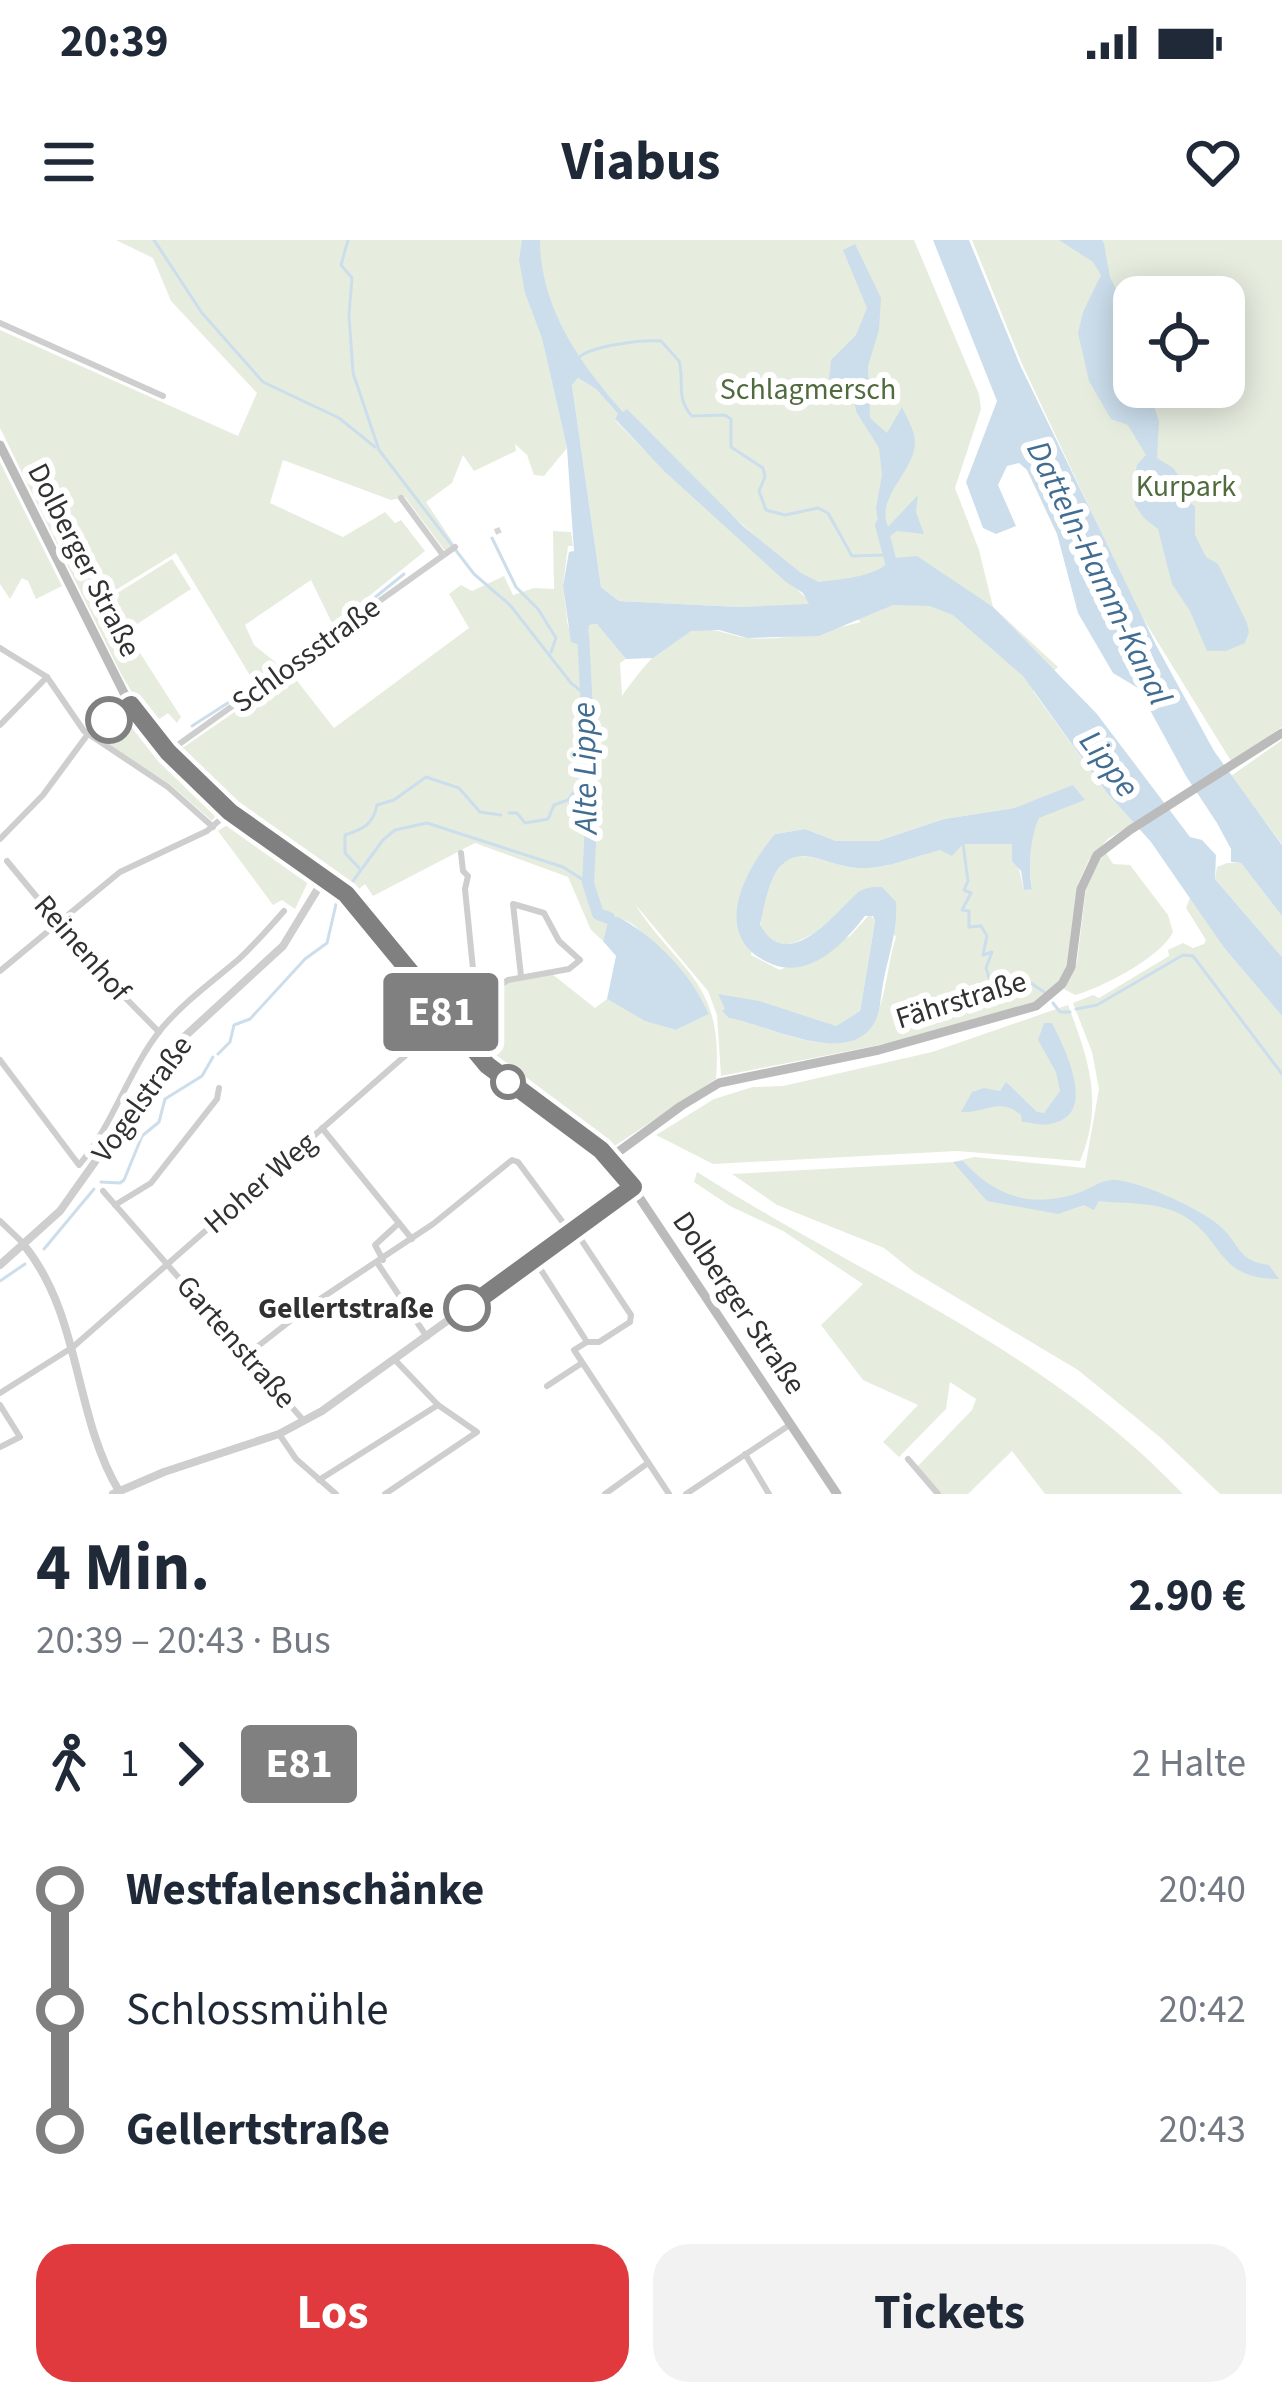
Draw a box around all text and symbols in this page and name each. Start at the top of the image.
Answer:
text: 20:39 [60,10,169,74]
text: Viabus [562,124,720,201]
icon: menu [36,129,102,195]
icon: heart [1180,129,1246,195]
map controls [1113,276,1245,408]
button: locate [1113,276,1245,408]
park label: Schlagmersch [720,368,896,411]
water label: Datteln-Hamm-Kanal [1014,433,1184,714]
street label: Dolberger Straße [17,456,151,664]
park label: Kurpark [1136,465,1236,508]
street label: Schlossstraße [223,586,389,724]
unlabelled marker [87,698,131,742]
water label: Alte Lippe [560,702,610,836]
water label: Lippe [1068,720,1150,808]
street label: Reinenhof [24,886,141,1011]
street label: Fährstraße [890,960,1032,1040]
line badge: E81 [372,973,510,1051]
text: E81 [407,982,475,1042]
street label: Vogelstraße [81,1027,203,1171]
unlabelled marker [492,1066,524,1098]
street label: Hoher Weg [194,1122,326,1244]
street label: Dolberger Straße [662,1203,816,1403]
street label: Gartenstraße [166,1266,306,1418]
marker: Gellertstraße [445,1286,489,1330]
place label: Gellertstraße [258,1287,434,1330]
text: 4 Min. [36,1521,210,1615]
text: 2.90 € [1128,1564,1246,1628]
text: 20:39 – 20:43 · Bus [36,1613,331,1669]
icon: walk [36,1731,102,1797]
icon: forward [157,1731,223,1797]
text: E81 [265,1734,333,1794]
text: 1 [120,1736,139,1792]
text: 2 Halte [1132,1736,1246,1792]
text: Westfalenschänke [126,1858,484,1922]
text: 20:40 [1159,1862,1246,1918]
text: Schlossmühle [126,1978,389,2042]
text: 20:42 [1159,1982,1246,2038]
text: Gellertstraße [126,2098,390,2162]
text: 20:43 [1159,2102,1246,2158]
button: Los [36,2244,629,2382]
button: Tickets [653,2244,1246,2382]

